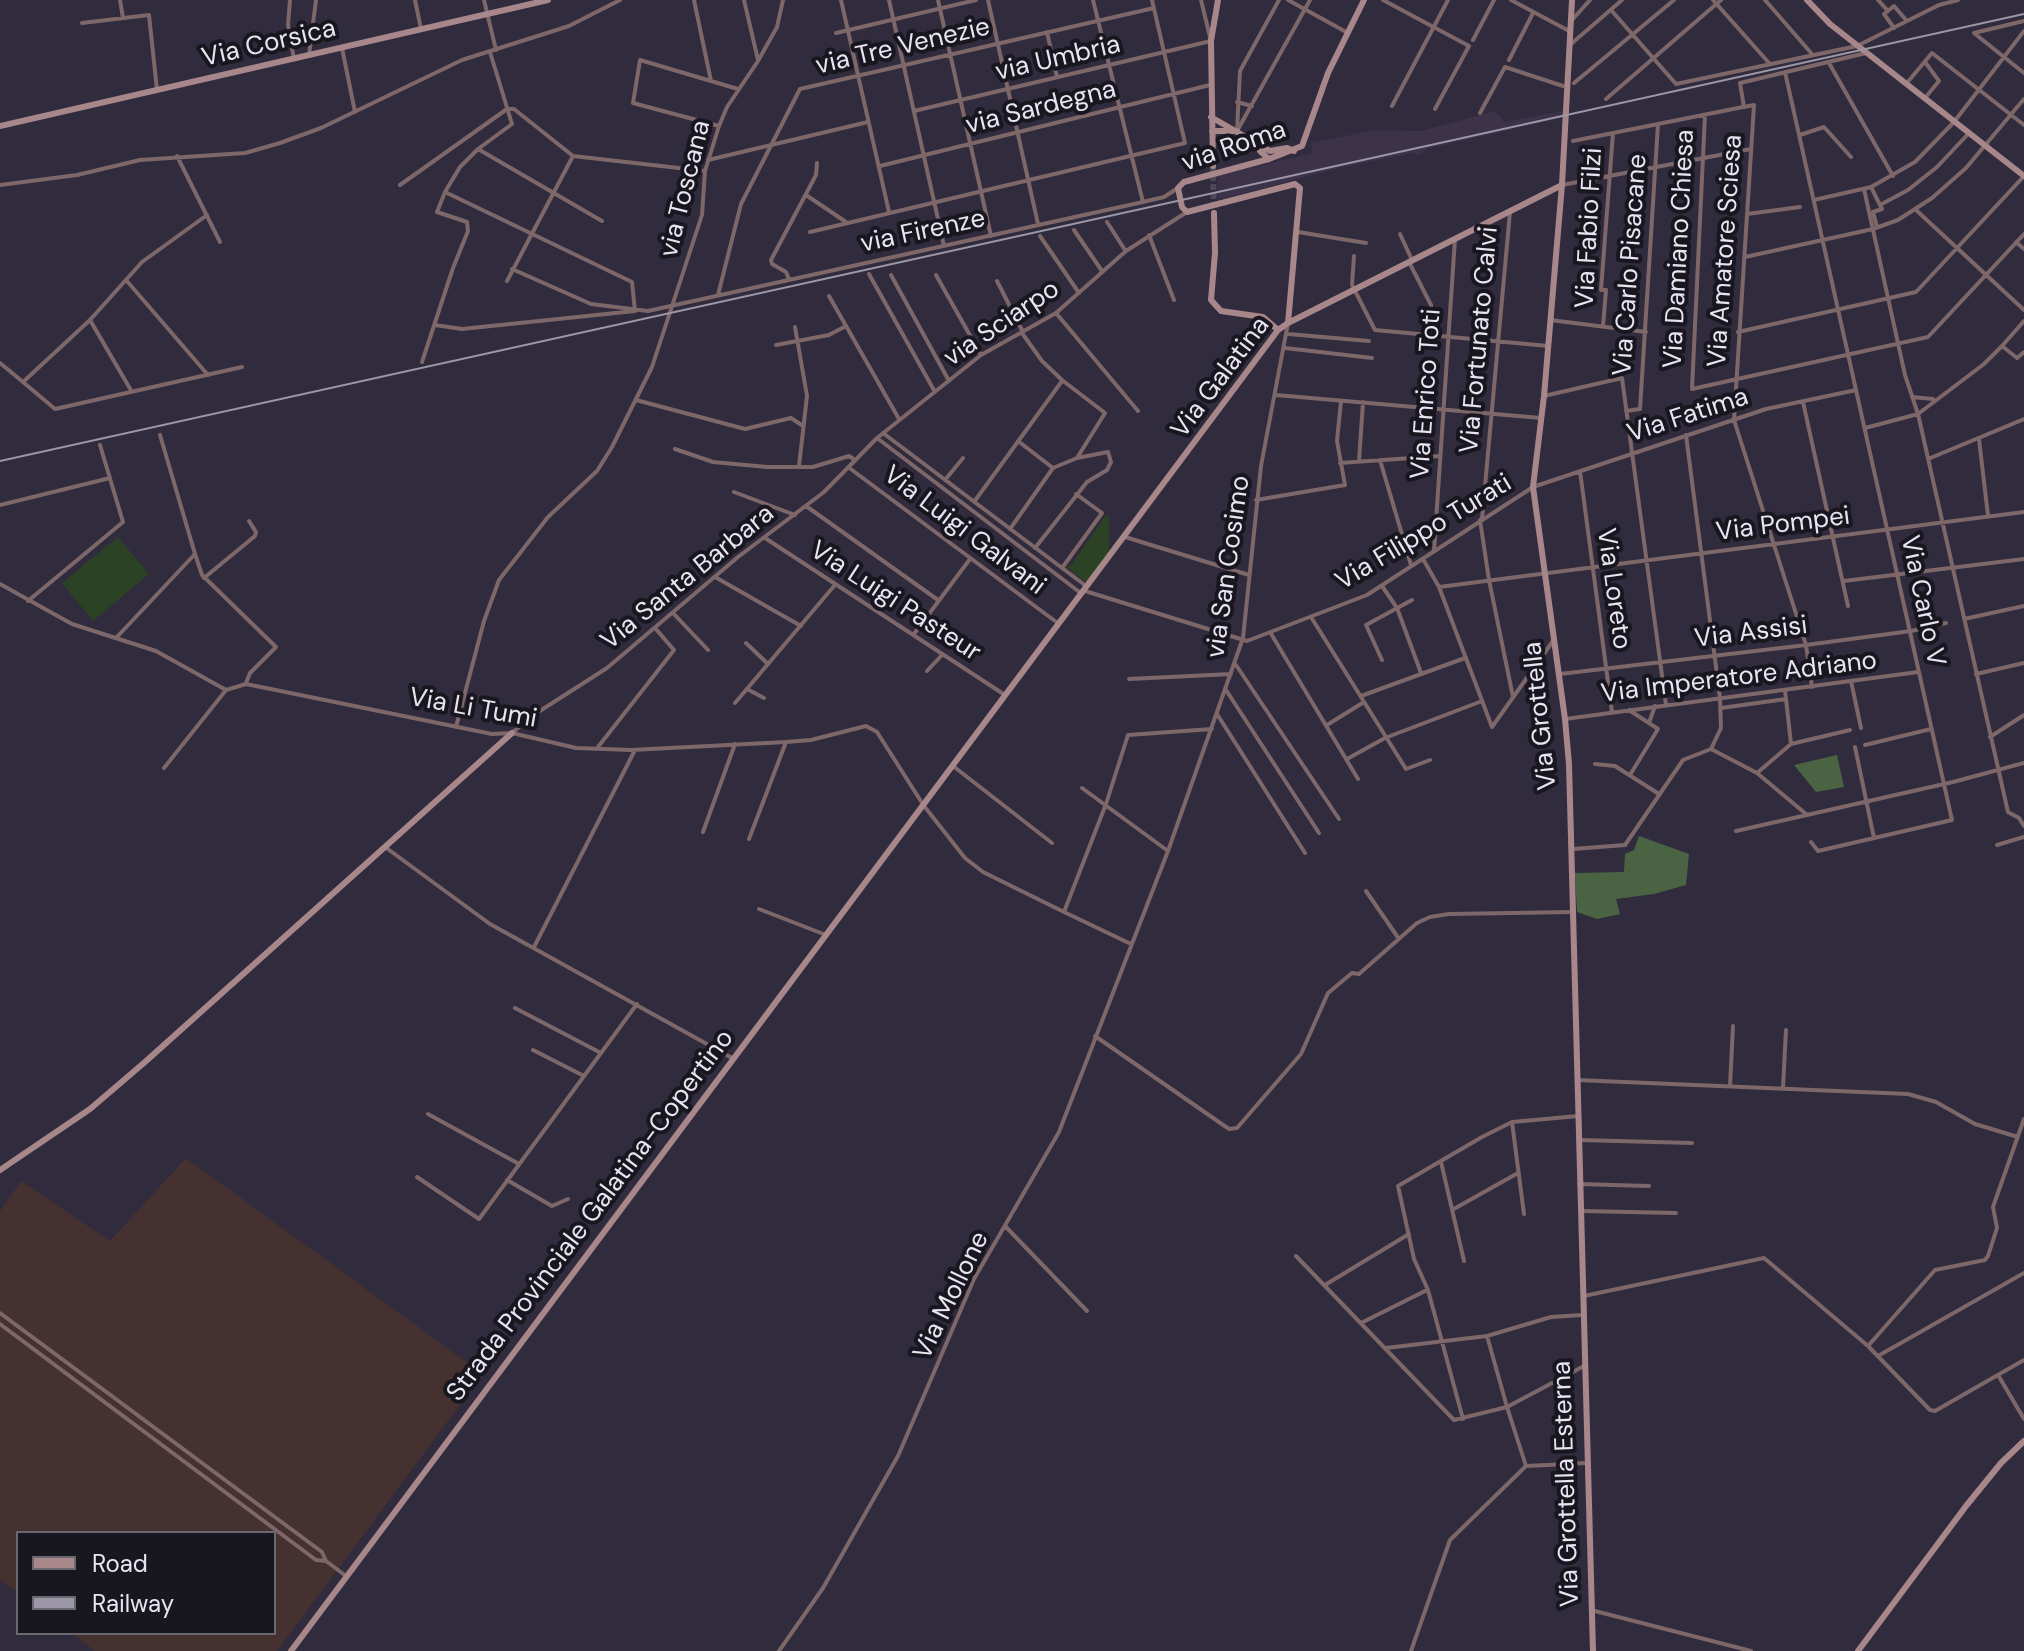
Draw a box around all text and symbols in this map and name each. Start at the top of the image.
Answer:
street label: via Tre Venezie [813,12,993,82]
street label: Via Corsica [199,13,339,75]
street label: via Umbria [992,29,1124,89]
street label: via Sardegna [963,74,1119,142]
street label: via Roma [1178,115,1290,179]
street label: via Toscana [654,117,718,261]
street label: Via Damiano Chiesa [1658,129,1702,369]
street label: Via Amatore Sciesa [1702,134,1750,368]
street label: Via Fabio Filzi [1570,147,1610,309]
street label: Via Carlo Pisacane [1608,153,1654,377]
street label: via Firenze [858,204,988,260]
street label: Via Fortunato Calvi [1455,225,1505,455]
street label: via Sciarpo [938,274,1066,374]
street label: Via Enrico Toti [1405,308,1449,480]
street label: Via Galatina [1165,311,1277,445]
street label: Via Fatima [1624,382,1752,450]
street label: Via Luigi Galvani [877,460,1051,602]
street label: Via Filippo Turati [1330,468,1518,598]
street label: via San Cosimo [1201,474,1257,660]
street label: Via Santa Barbara [595,499,781,657]
street label: Via Pompei [1714,501,1852,549]
street label: Via Loreto [1589,526,1637,652]
street label: Via Carlo V [1893,533,1951,669]
street label: Via Luigi Pasteur [804,535,986,669]
street label: Via Assisi [1693,611,1809,655]
street label: Via Grottella [1518,640,1564,792]
street label: Via Imperatore Adriano [1599,646,1879,710]
street label: Via Li Tumi [407,682,539,736]
street label: Strada Provinciale Galatina-Copertino [441,1024,741,1408]
street label: Via Mollone [908,1227,996,1365]
street label: Via Grottella Esterna [1547,1360,1587,1608]
legend [16,1531,276,1635]
text: Road [92,1548,148,1579]
text: Railway [92,1588,174,1619]

